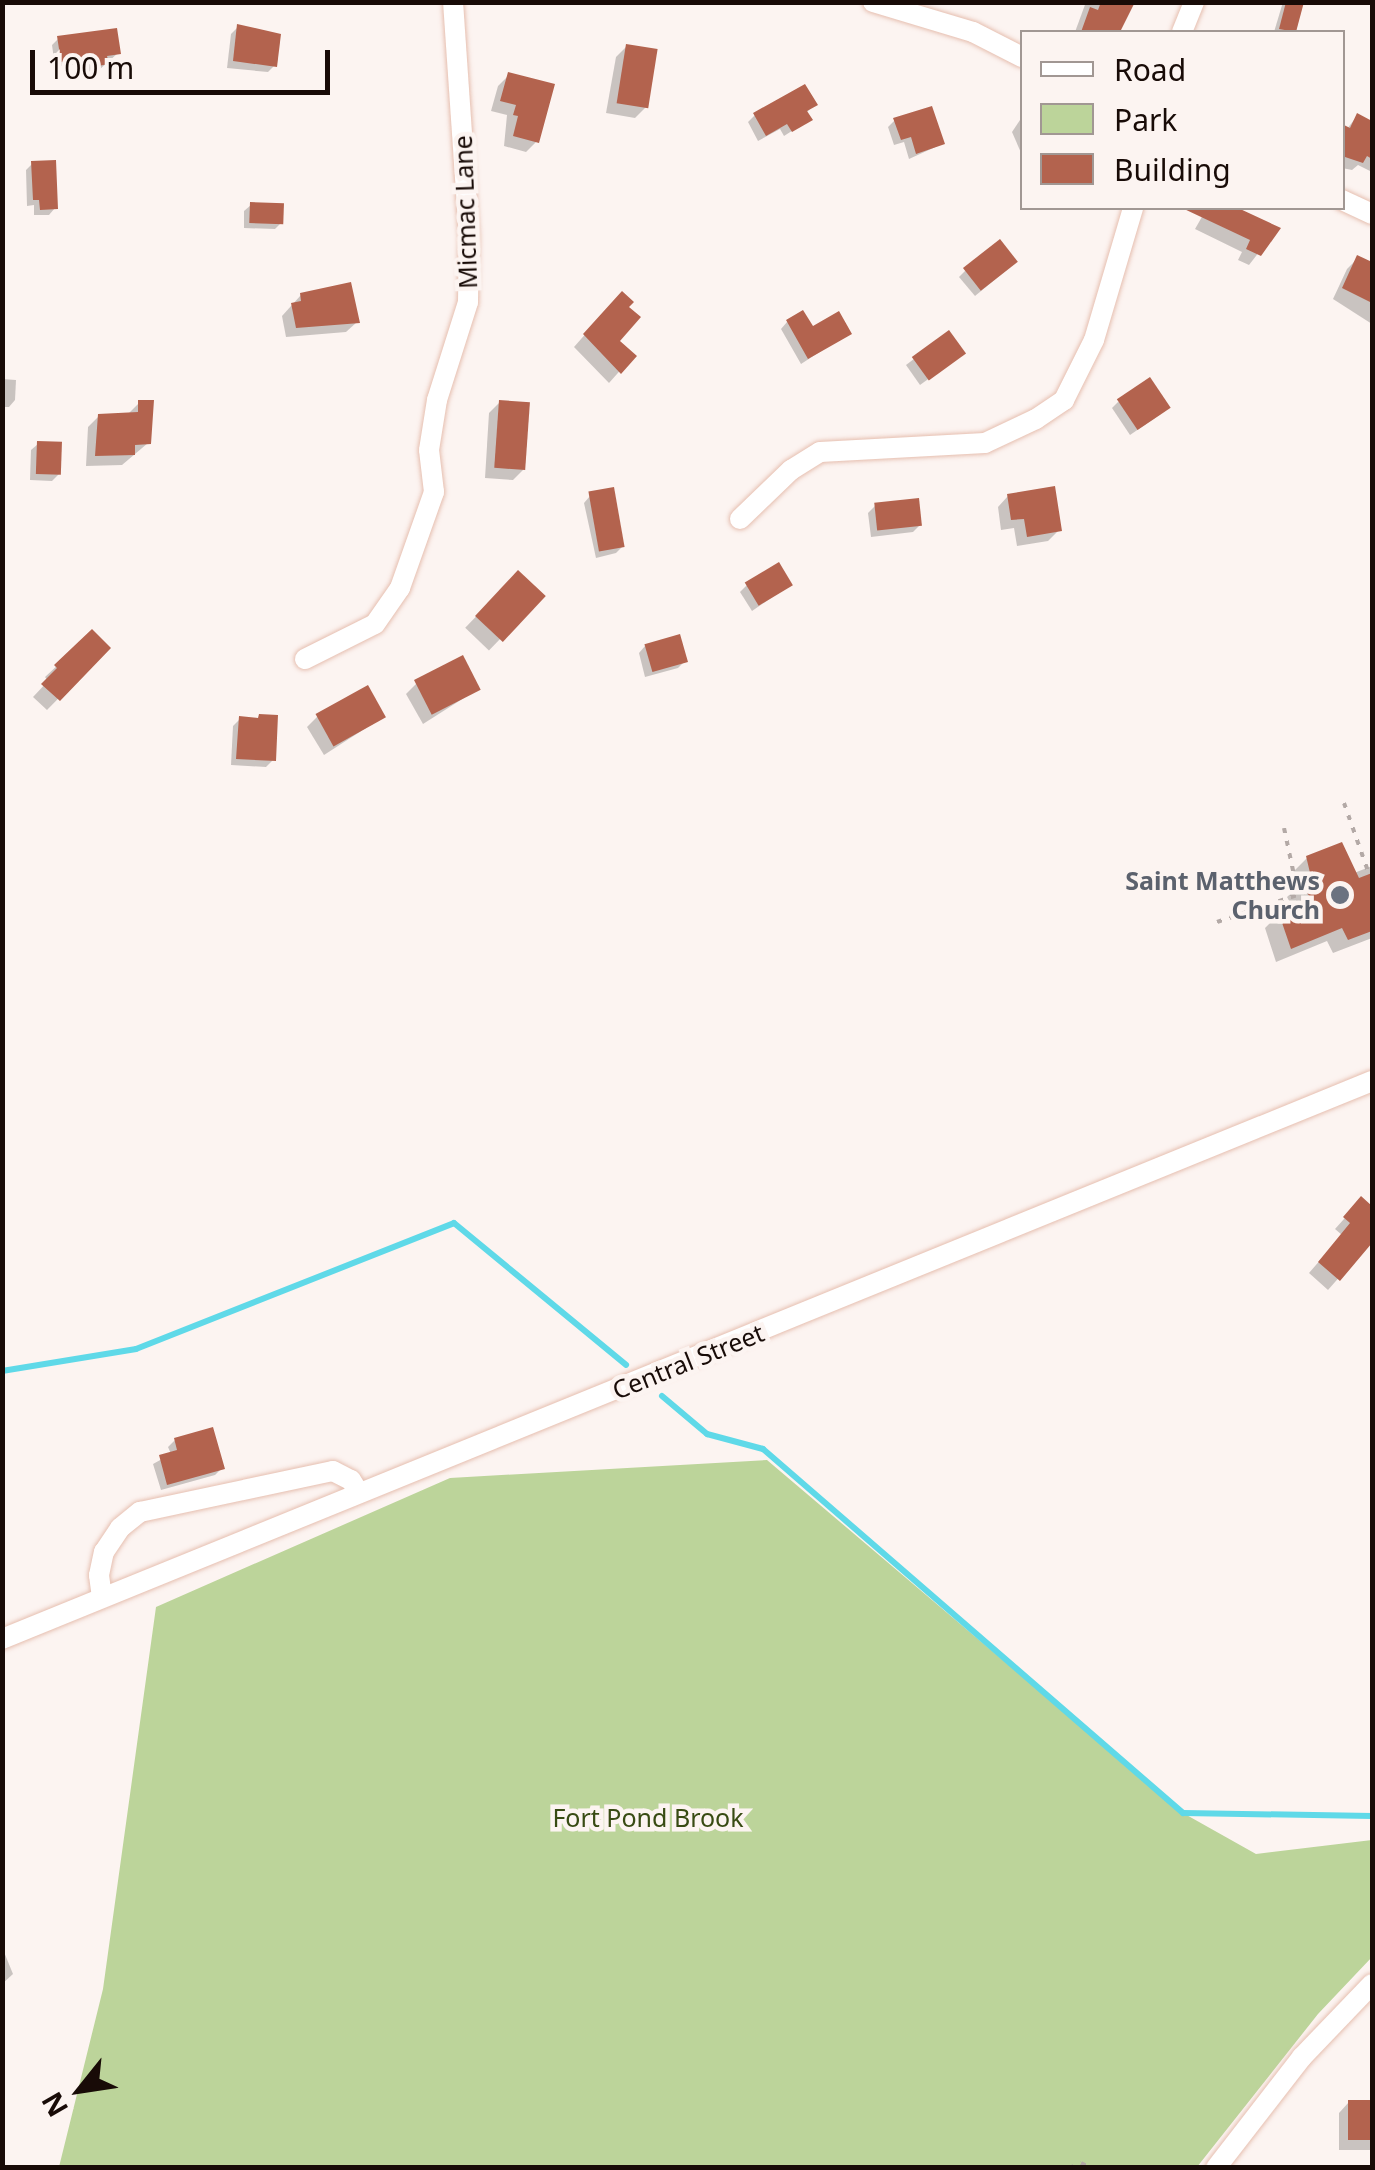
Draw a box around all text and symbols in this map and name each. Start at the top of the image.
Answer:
scale bar [35,30,335,92]
legend [1020,30,1345,210]
text: 100 m [47,47,134,88]
text: Road [1114,49,1186,90]
text: Park [1114,99,1177,140]
street label: Micmac Lane [447,135,483,289]
text: Building [1114,149,1231,190]
place label: Saint Matthews Church [1125,866,1320,925]
marker: Saint Matthews Church [1329,884,1351,906]
street label: Central Street [608,1317,768,1405]
park label: Fort Pond Brook [552,1802,744,1832]
north arrow [30,2040,130,2140]
text: N [32,2086,76,2124]

